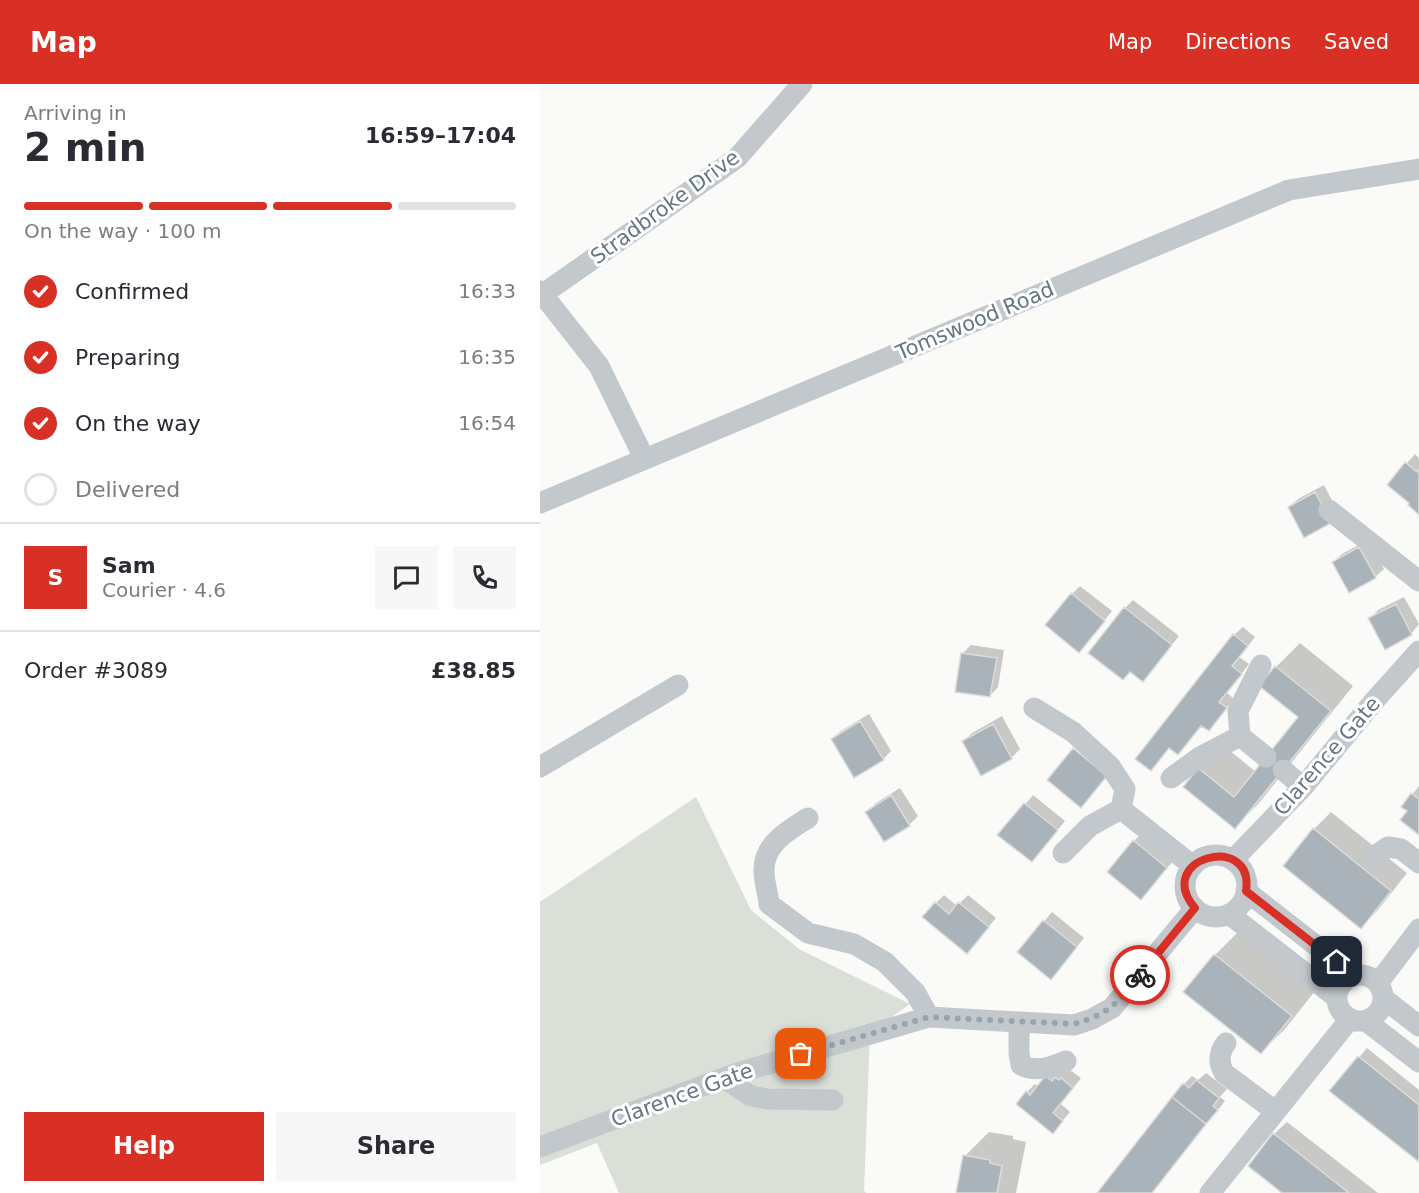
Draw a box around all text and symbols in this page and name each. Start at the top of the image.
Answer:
text: Map [30,26,97,59]
text: Map [1108,30,1152,54]
text: Directions [1185,30,1291,54]
text: Saved [1324,30,1389,54]
text: Arriving in [24,101,127,125]
text: 16:59–17:04 [365,123,516,148]
text: 2 min [24,125,146,170]
street label: Stradbroke Drive [586,145,744,269]
text: On the way · 100 m [24,219,222,243]
icon: check [24,275,57,308]
street label: Tomswood Road [892,277,1058,365]
text: Confirmed [75,279,189,304]
text: 16:33 [458,279,516,303]
icon: check [24,341,57,374]
text: Preparing [75,345,181,370]
text: 16:35 [458,345,516,369]
icon: check [24,407,57,440]
text: On the way [75,411,201,436]
text: 16:54 [458,411,516,435]
text: Delivered [75,477,180,502]
button: chat [375,546,438,609]
button: phone [453,546,516,609]
text: Sam [102,553,156,578]
text: S [48,565,63,590]
text: Courier · 4.6 [102,578,226,602]
text: Order #3089 [24,658,168,683]
text: £38.85 [431,658,516,683]
street label: Clarence Gate [1269,692,1385,820]
pin [1311,936,1362,987]
courier [1110,945,1170,1005]
icon: home [1320,945,1353,978]
icon: bike [1124,959,1157,992]
pin [775,1028,826,1079]
icon: bag [784,1037,817,1070]
street label: Clarence Gate [608,1058,756,1132]
button: Help [24,1112,264,1181]
button: Share [276,1112,516,1181]

